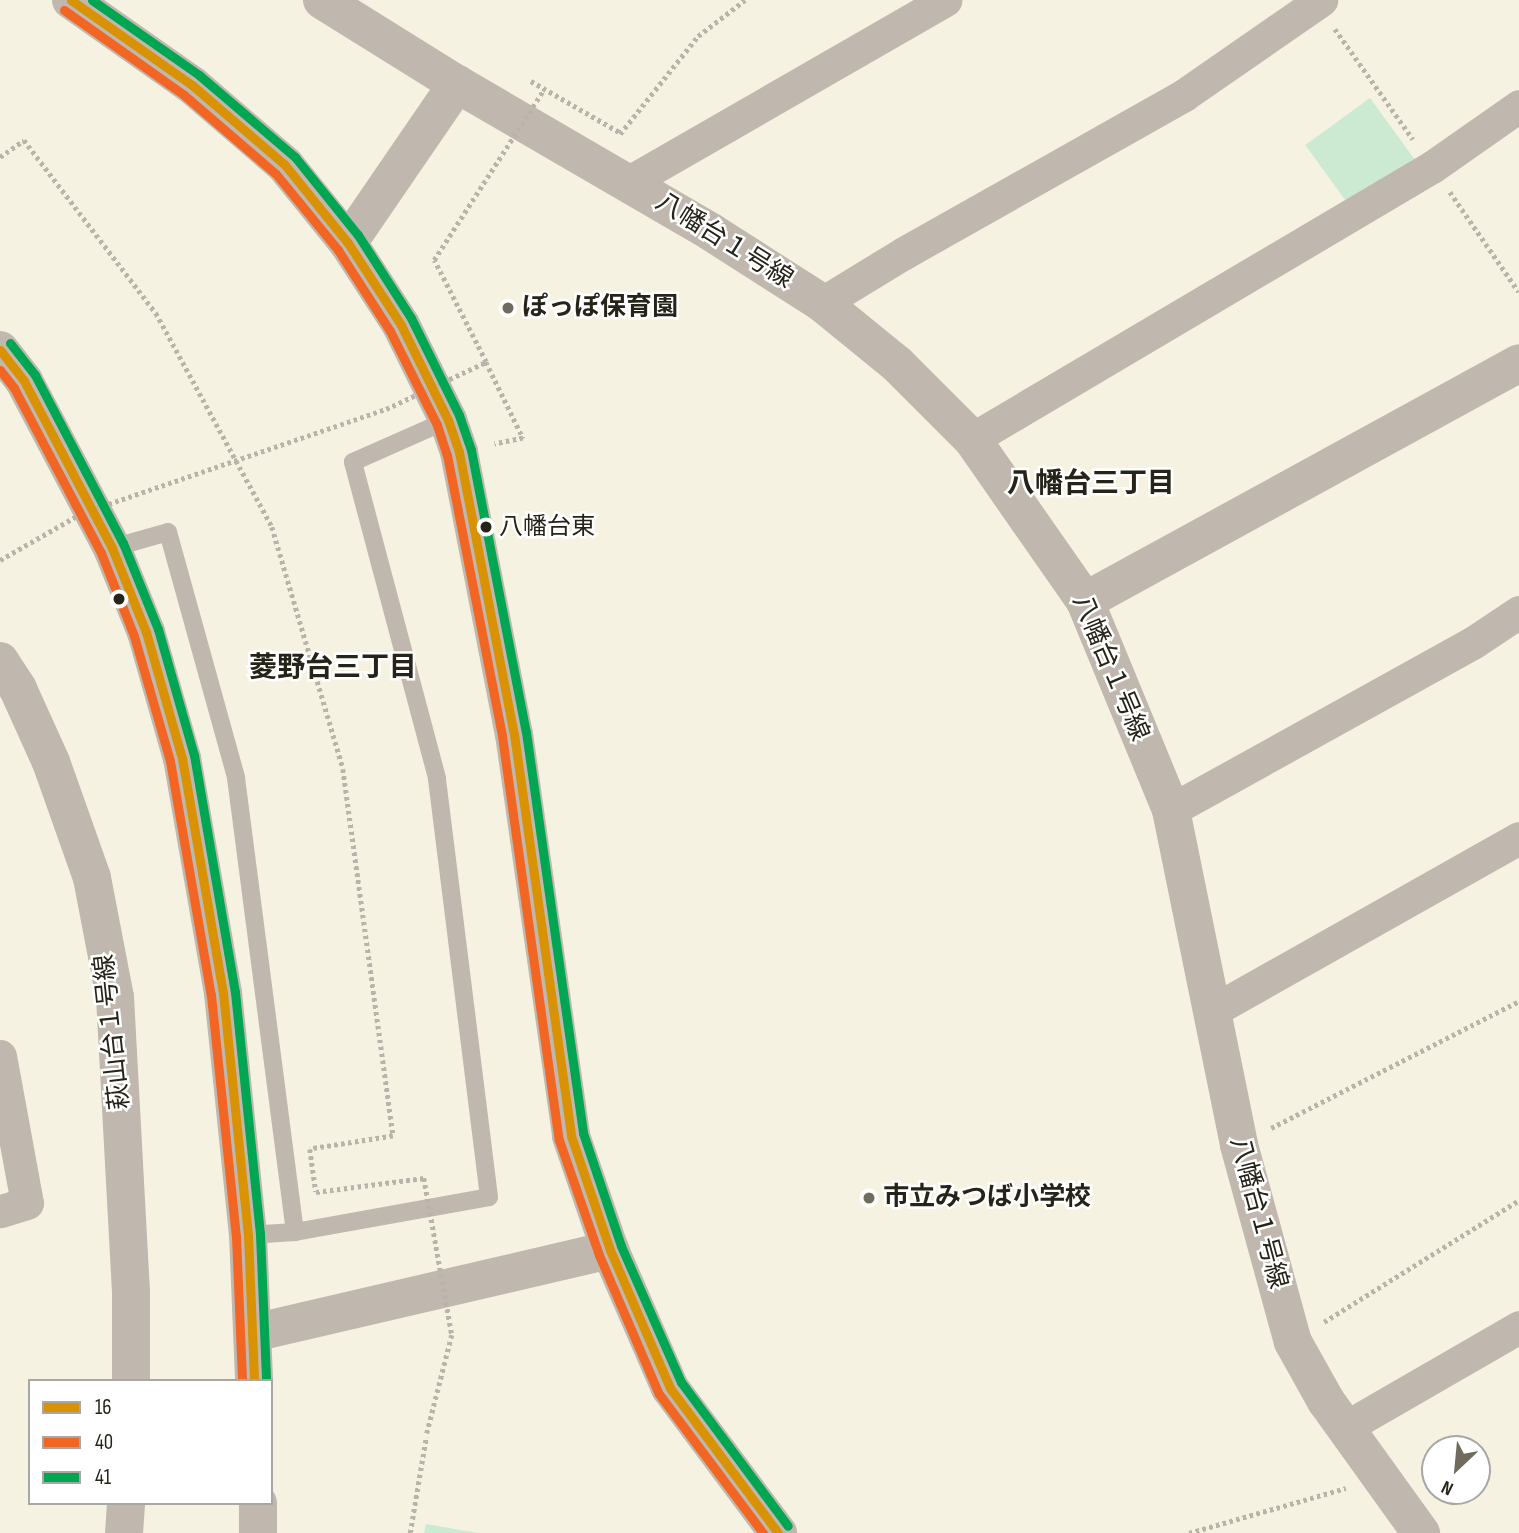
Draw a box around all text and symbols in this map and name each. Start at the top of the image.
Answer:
street label: 八幡台１号線 [650,186,798,296]
place label: ぽっぽ保育園 [522,292,678,324]
marker: ぽっぽ保育園 [500,300,516,316]
district label: 八幡台三丁目 [1007,467,1175,501]
place label: 八幡台東 [499,513,595,541]
marker: 八幡台東 [479,520,493,534]
street label: 八幡台１号線 [1065,590,1155,746]
unlabelled marker [112,592,126,606]
district label: 菱野台三丁目 [249,651,417,685]
street label: 萩山台１号線 [89,953,137,1111]
street label: 八幡台１号線 [1223,1134,1293,1292]
place label: 市立みつば小学校 [883,1182,1091,1214]
marker: 市立みつば小学校 [861,1190,877,1206]
legend [28,1379,273,1505]
text: 16 [95,1395,112,1420]
text: 40 [95,1430,113,1455]
north arrow [1421,1435,1491,1505]
text: 41 [95,1465,111,1490]
text: N [1438,1475,1457,1500]

